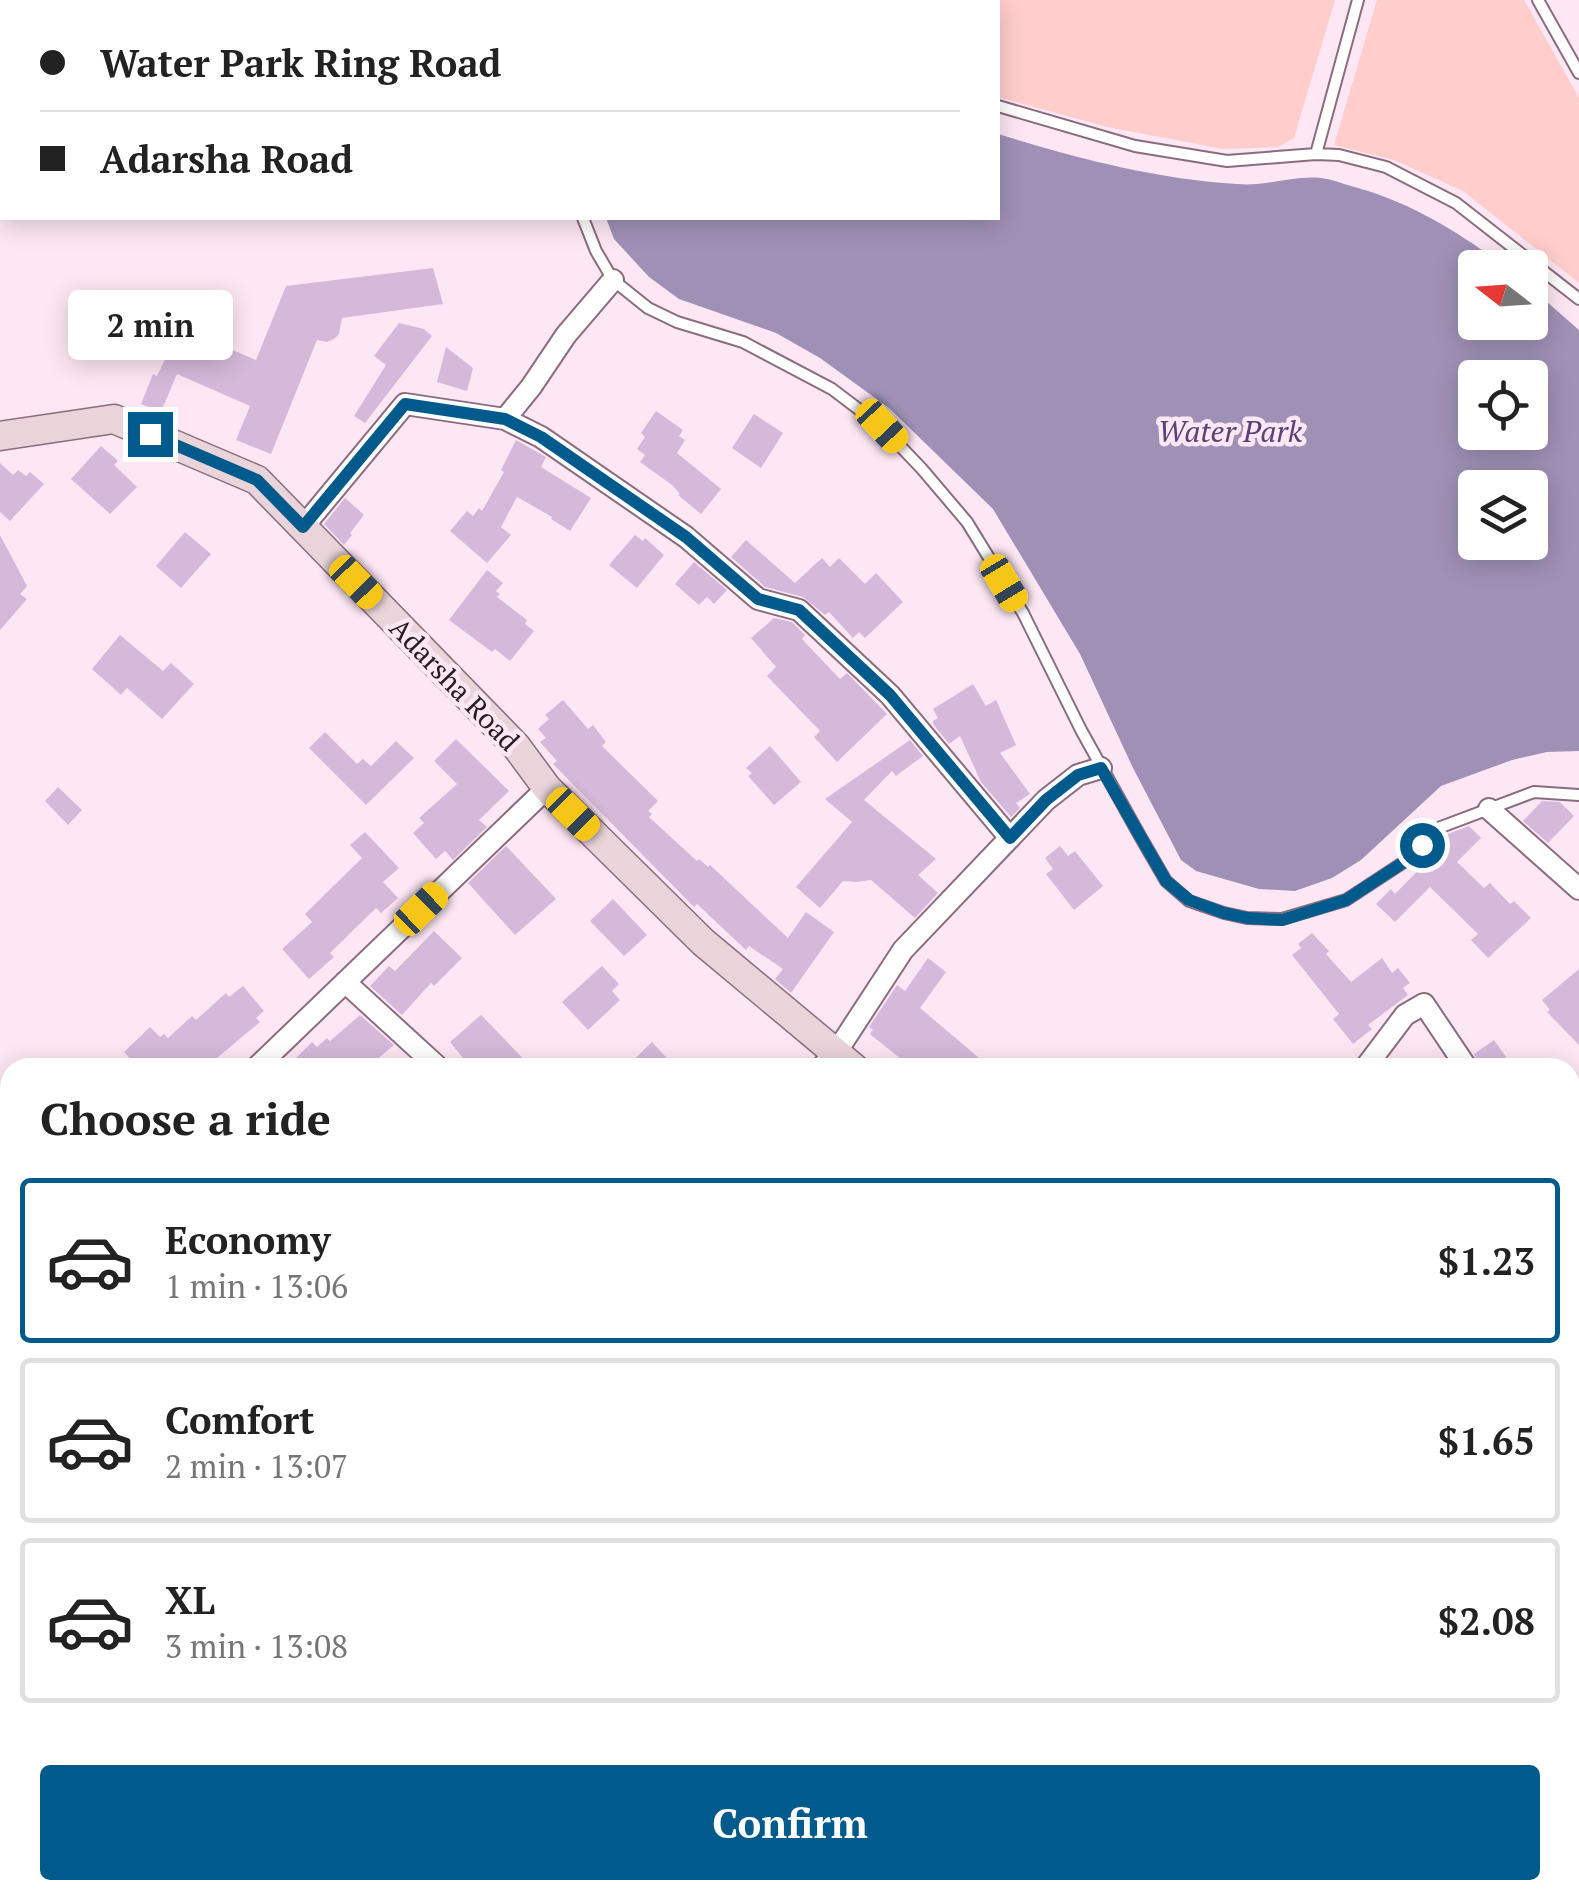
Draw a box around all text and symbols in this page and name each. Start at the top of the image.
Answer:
text: Water Park Ring Road [100,38,501,88]
text: Adarsha Road [100,134,353,184]
north arrow [1458,250,1548,340]
map controls [1458,250,1548,560]
callout: 2 min [68,289,232,359]
text: 2 min [107,304,194,346]
button: locate [1458,360,1548,450]
car [851,394,913,458]
water label: Water Park [1158,411,1303,451]
route end [128,412,173,457]
button: layers [1458,470,1548,560]
car [324,550,388,614]
car [976,550,1032,616]
street label: Adarsha Road [382,609,528,759]
car [541,782,605,846]
route start [1400,823,1445,868]
car [389,877,453,941]
text: Choose a ride [40,1088,331,1148]
text: Economy [165,1215,331,1265]
icon: car [45,1216,135,1306]
text: $1.23 [1438,1236,1535,1286]
text: 1 min · 13:06 [165,1265,348,1307]
text: Comfort [165,1395,314,1445]
icon: car [45,1396,135,1486]
text: $1.65 [1438,1416,1535,1466]
text: 2 min · 13:07 [165,1445,348,1487]
text: XL [165,1575,215,1625]
icon: car [45,1576,135,1666]
text: $2.08 [1438,1596,1535,1646]
text: 3 min · 13:08 [165,1625,348,1667]
button: Confirm [40,1765,1540,1880]

